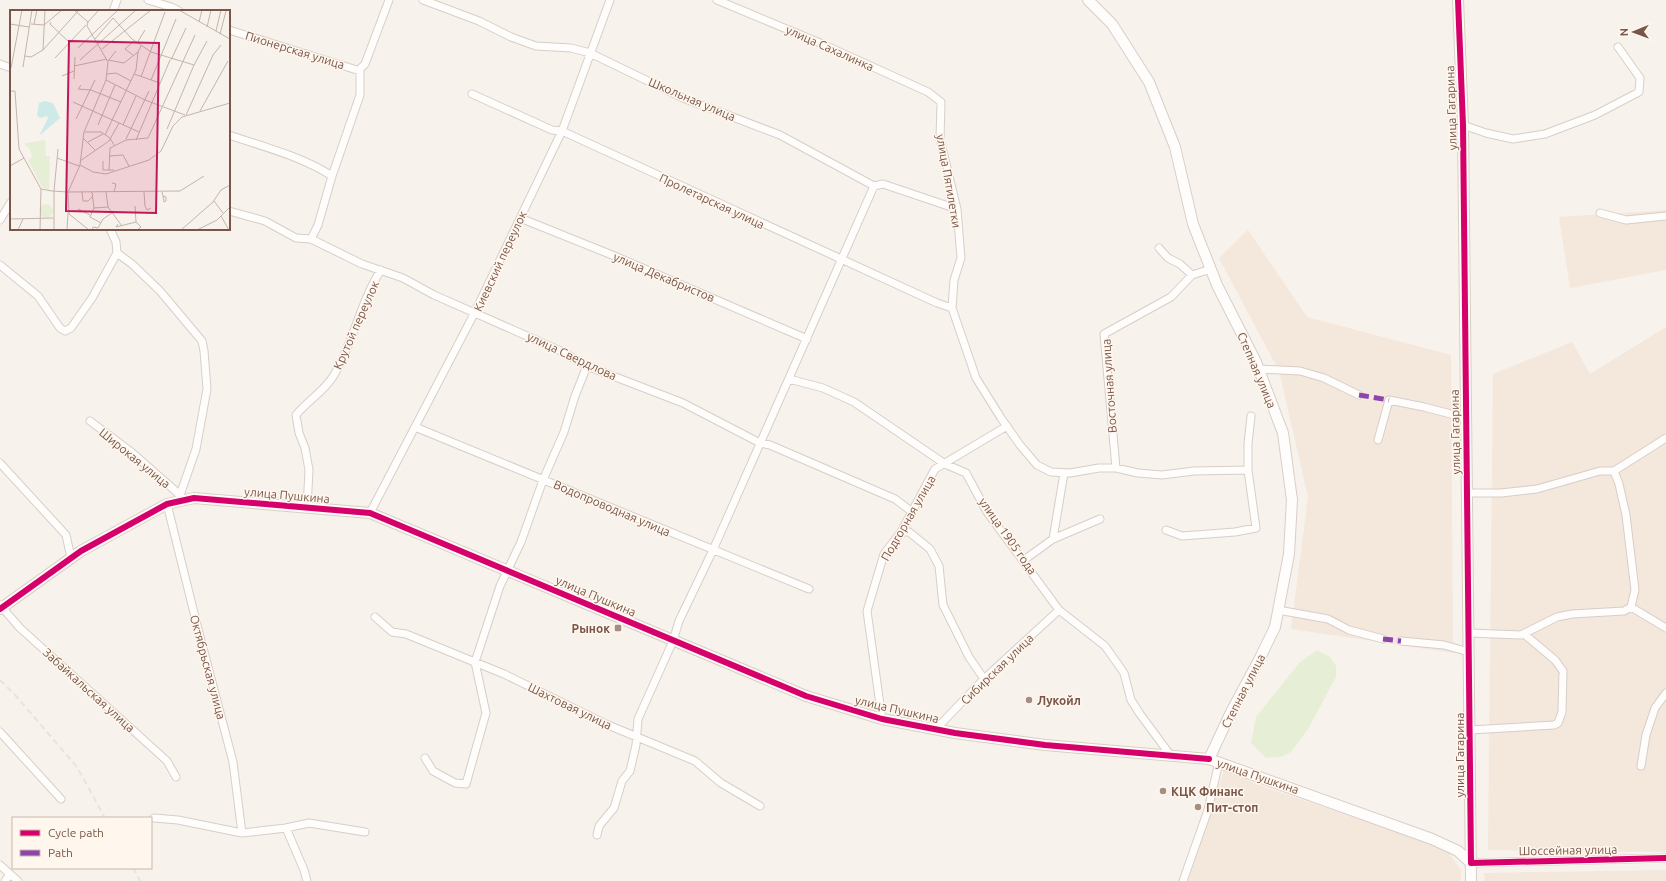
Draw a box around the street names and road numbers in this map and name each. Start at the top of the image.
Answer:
street label: улица Сахалинка [784,23,876,73]
street label: Пионерская улица [244,29,346,71]
street label: улица Гагарина [1443,65,1459,151]
street label: Школьная улица [647,75,737,123]
street label: улица Пятилетки [934,133,964,229]
street label: Пролетарская улица [657,171,767,231]
street label: Киевский переулок [471,209,529,313]
street label: улица Декабристов [611,250,717,304]
street label: Крутой переулок [331,279,381,371]
street label: улица Свердлова [525,330,619,382]
street label: Степная улица [1235,330,1279,410]
street label: Восточная улица [1099,339,1119,433]
street label: улица Гагарина [1448,389,1462,475]
street label: Широкая улица [97,426,173,490]
street label: Подгорная улица [878,473,938,563]
street label: Водопроводная улица [552,477,672,539]
street label: улица Пушкина [244,485,330,505]
street label: улица 1905 года [977,495,1039,577]
street label: улица Пушкина [554,573,638,619]
street label: Октябрьская улица [188,613,228,721]
street label: Сибирская улица [958,631,1036,707]
street label: Забайкальская улица [41,645,137,735]
street label: Степная улица [1219,652,1267,730]
street label: Шахтовая улица [526,680,614,732]
street label: улица Пушкина [854,693,940,725]
street label: улица Гагарина [1453,713,1466,798]
street label: улица Пушкина [1215,756,1301,796]
street label: Шоссейная улица [1518,843,1618,857]

